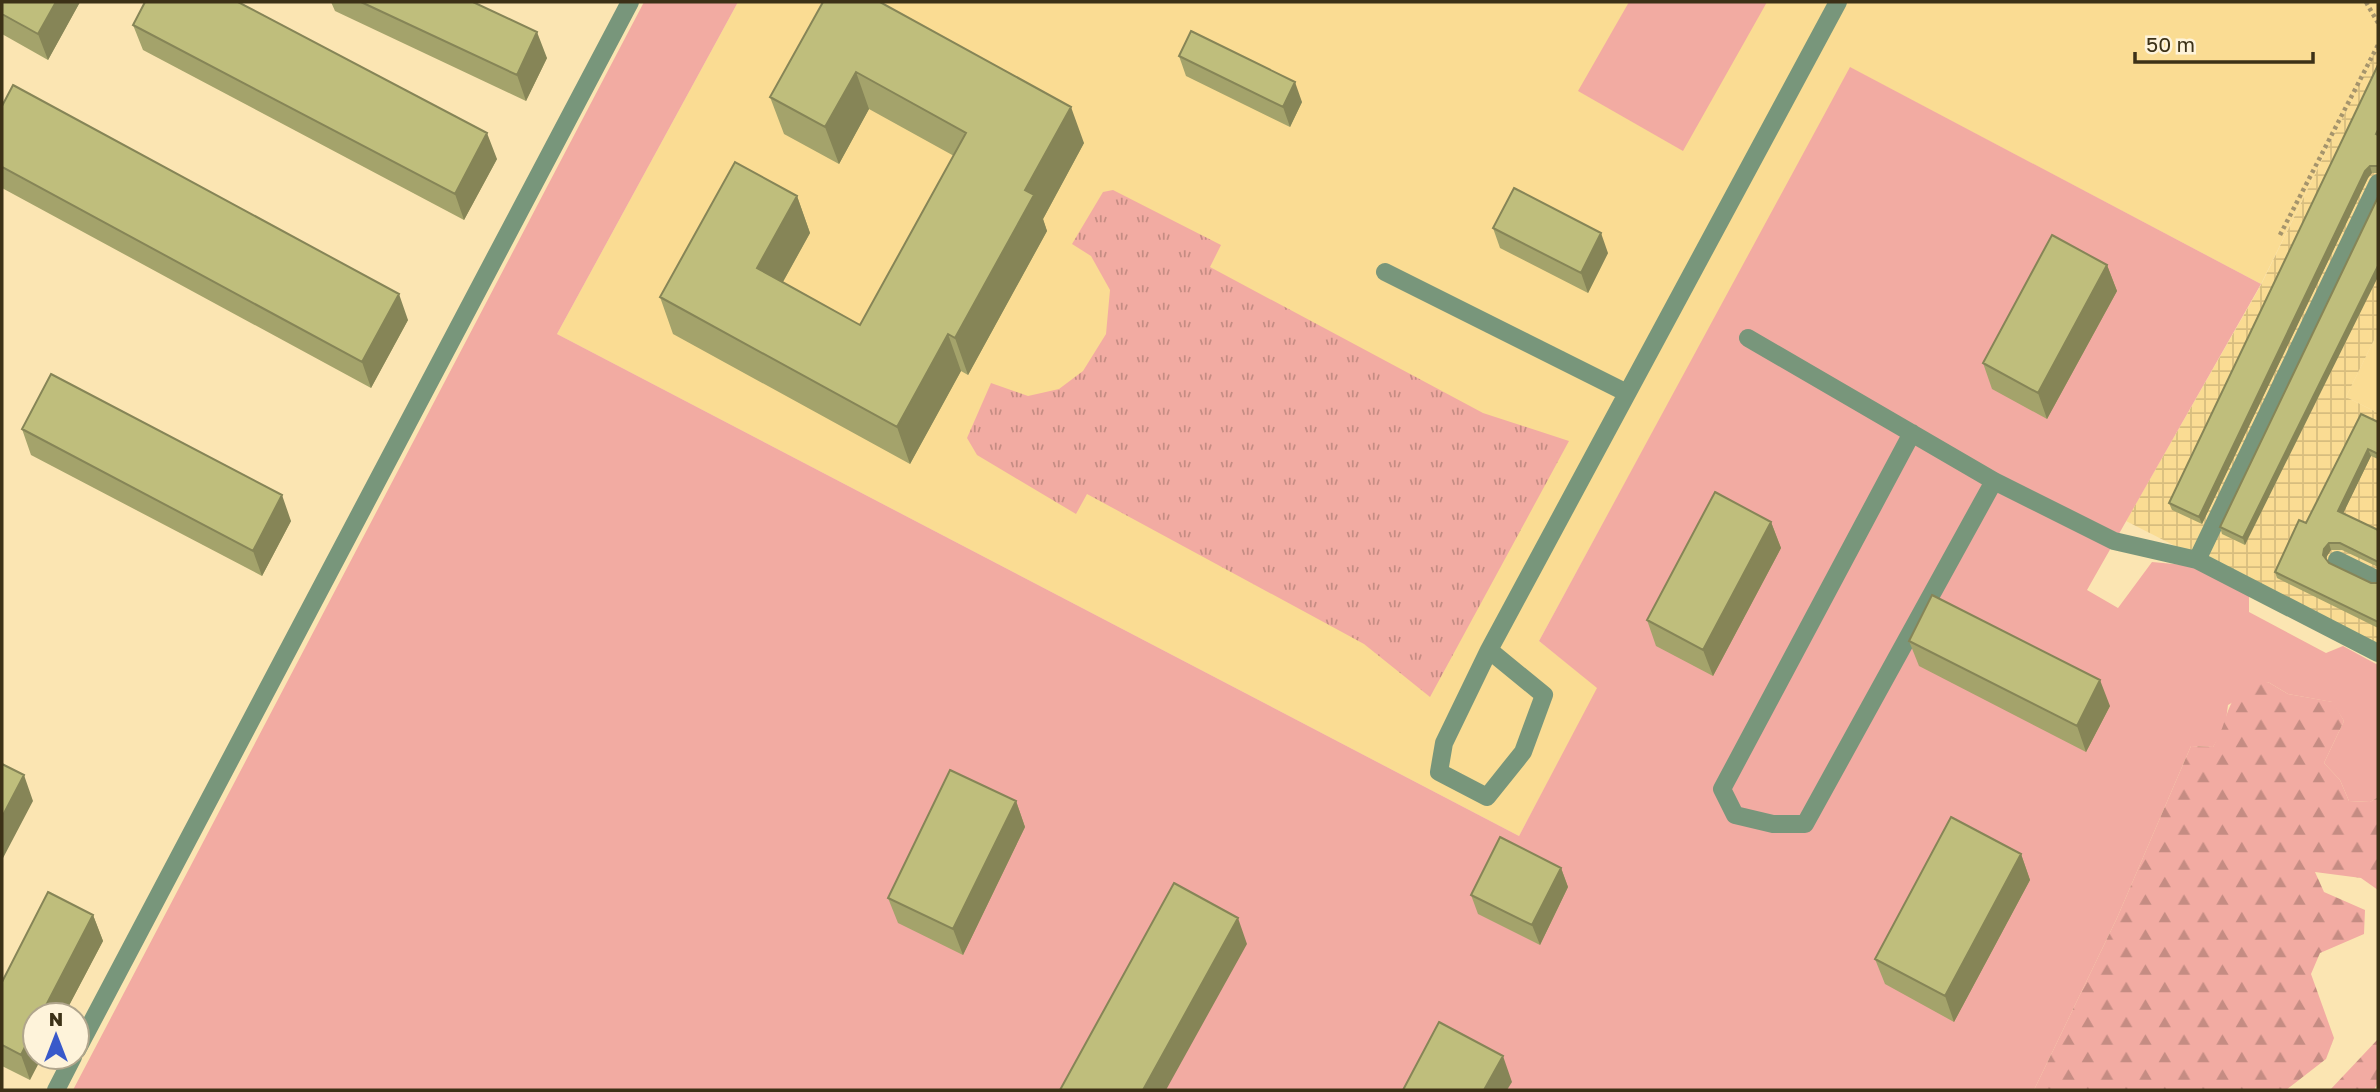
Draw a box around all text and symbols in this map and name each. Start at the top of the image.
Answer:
scale bar [2135,21,2314,65]
text: 50 m [2146,31,2195,57]
north arrow [21,1001,91,1071]
text: N [49,1007,63,1030]

